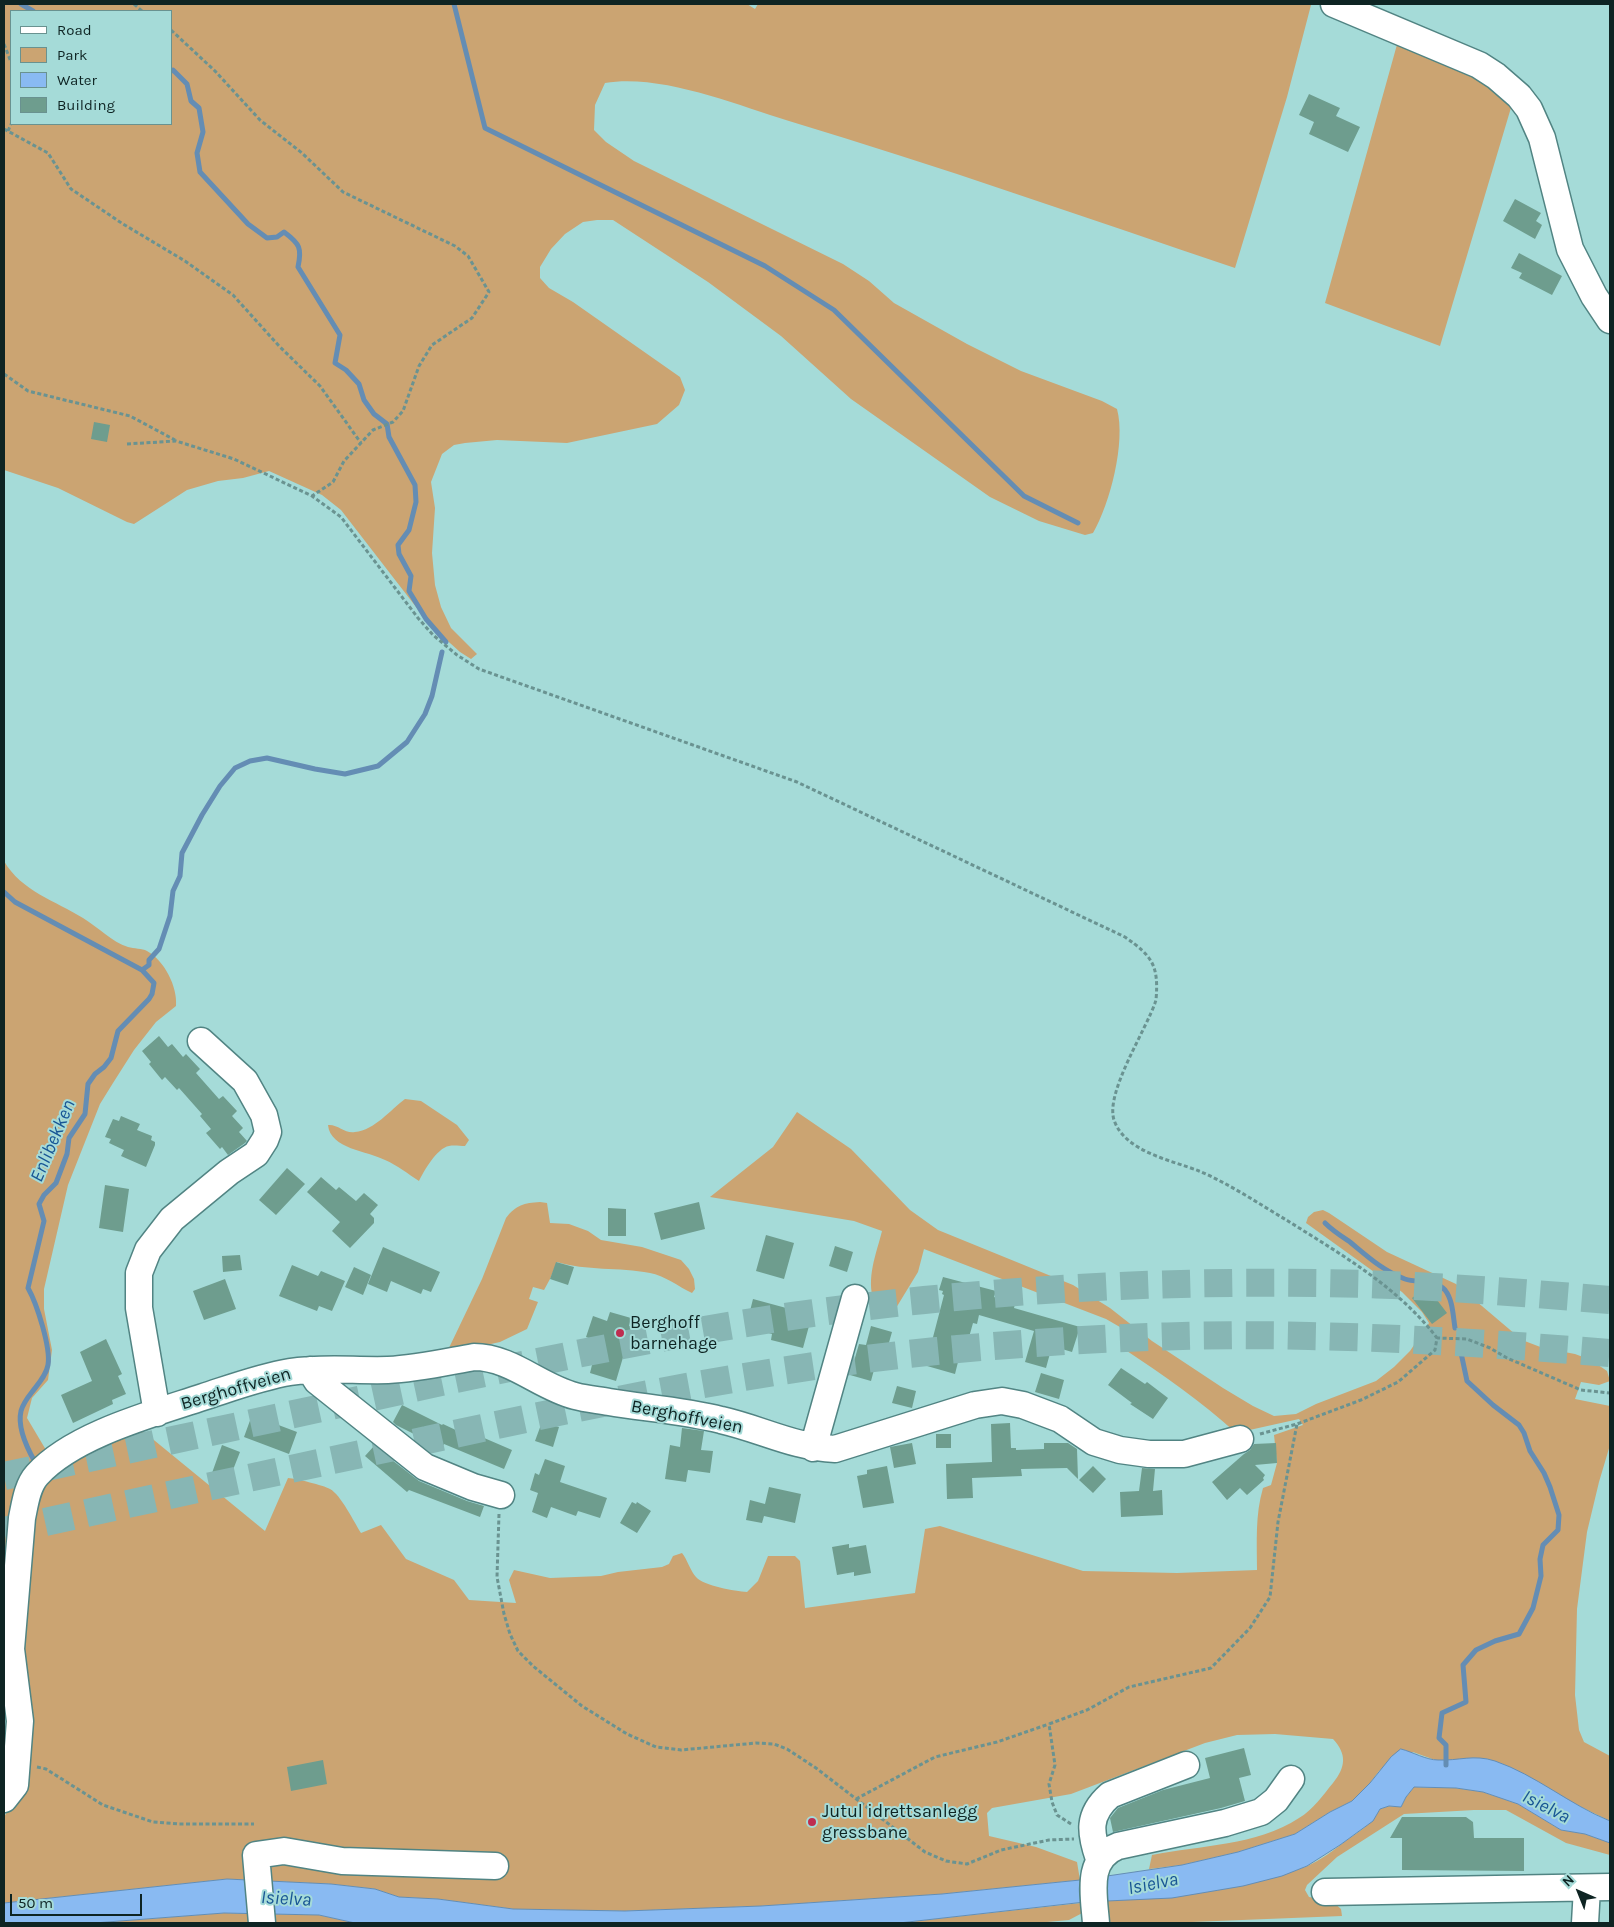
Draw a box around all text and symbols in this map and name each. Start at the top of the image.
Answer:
legend [10,10,172,125]
text: Road [57,21,92,39]
text: Park [57,46,87,64]
text: Water [57,71,97,89]
text: Building [57,96,115,114]
water label: Enlibekken [26,1096,80,1186]
place label: Berghoff barnehage [630,1312,717,1355]
marker: Berghoff barnehage [614,1327,626,1339]
street label: Berghoffveien [178,1363,294,1415]
street label: Berghoffveien [629,1396,745,1438]
water label: Isielva [1518,1785,1574,1829]
place label: Jutul idrettsanlegg gressbane [822,1801,977,1844]
marker: Jutul idrettsanlegg gressbane [806,1816,818,1828]
north arrow [1554,1867,1604,1917]
water label: Isielva [1126,1868,1180,1900]
text: N [1559,1871,1578,1890]
scale bar [12,1884,145,1916]
water label: Isielva [260,1886,312,1912]
text: 50 m [18,1894,53,1912]

